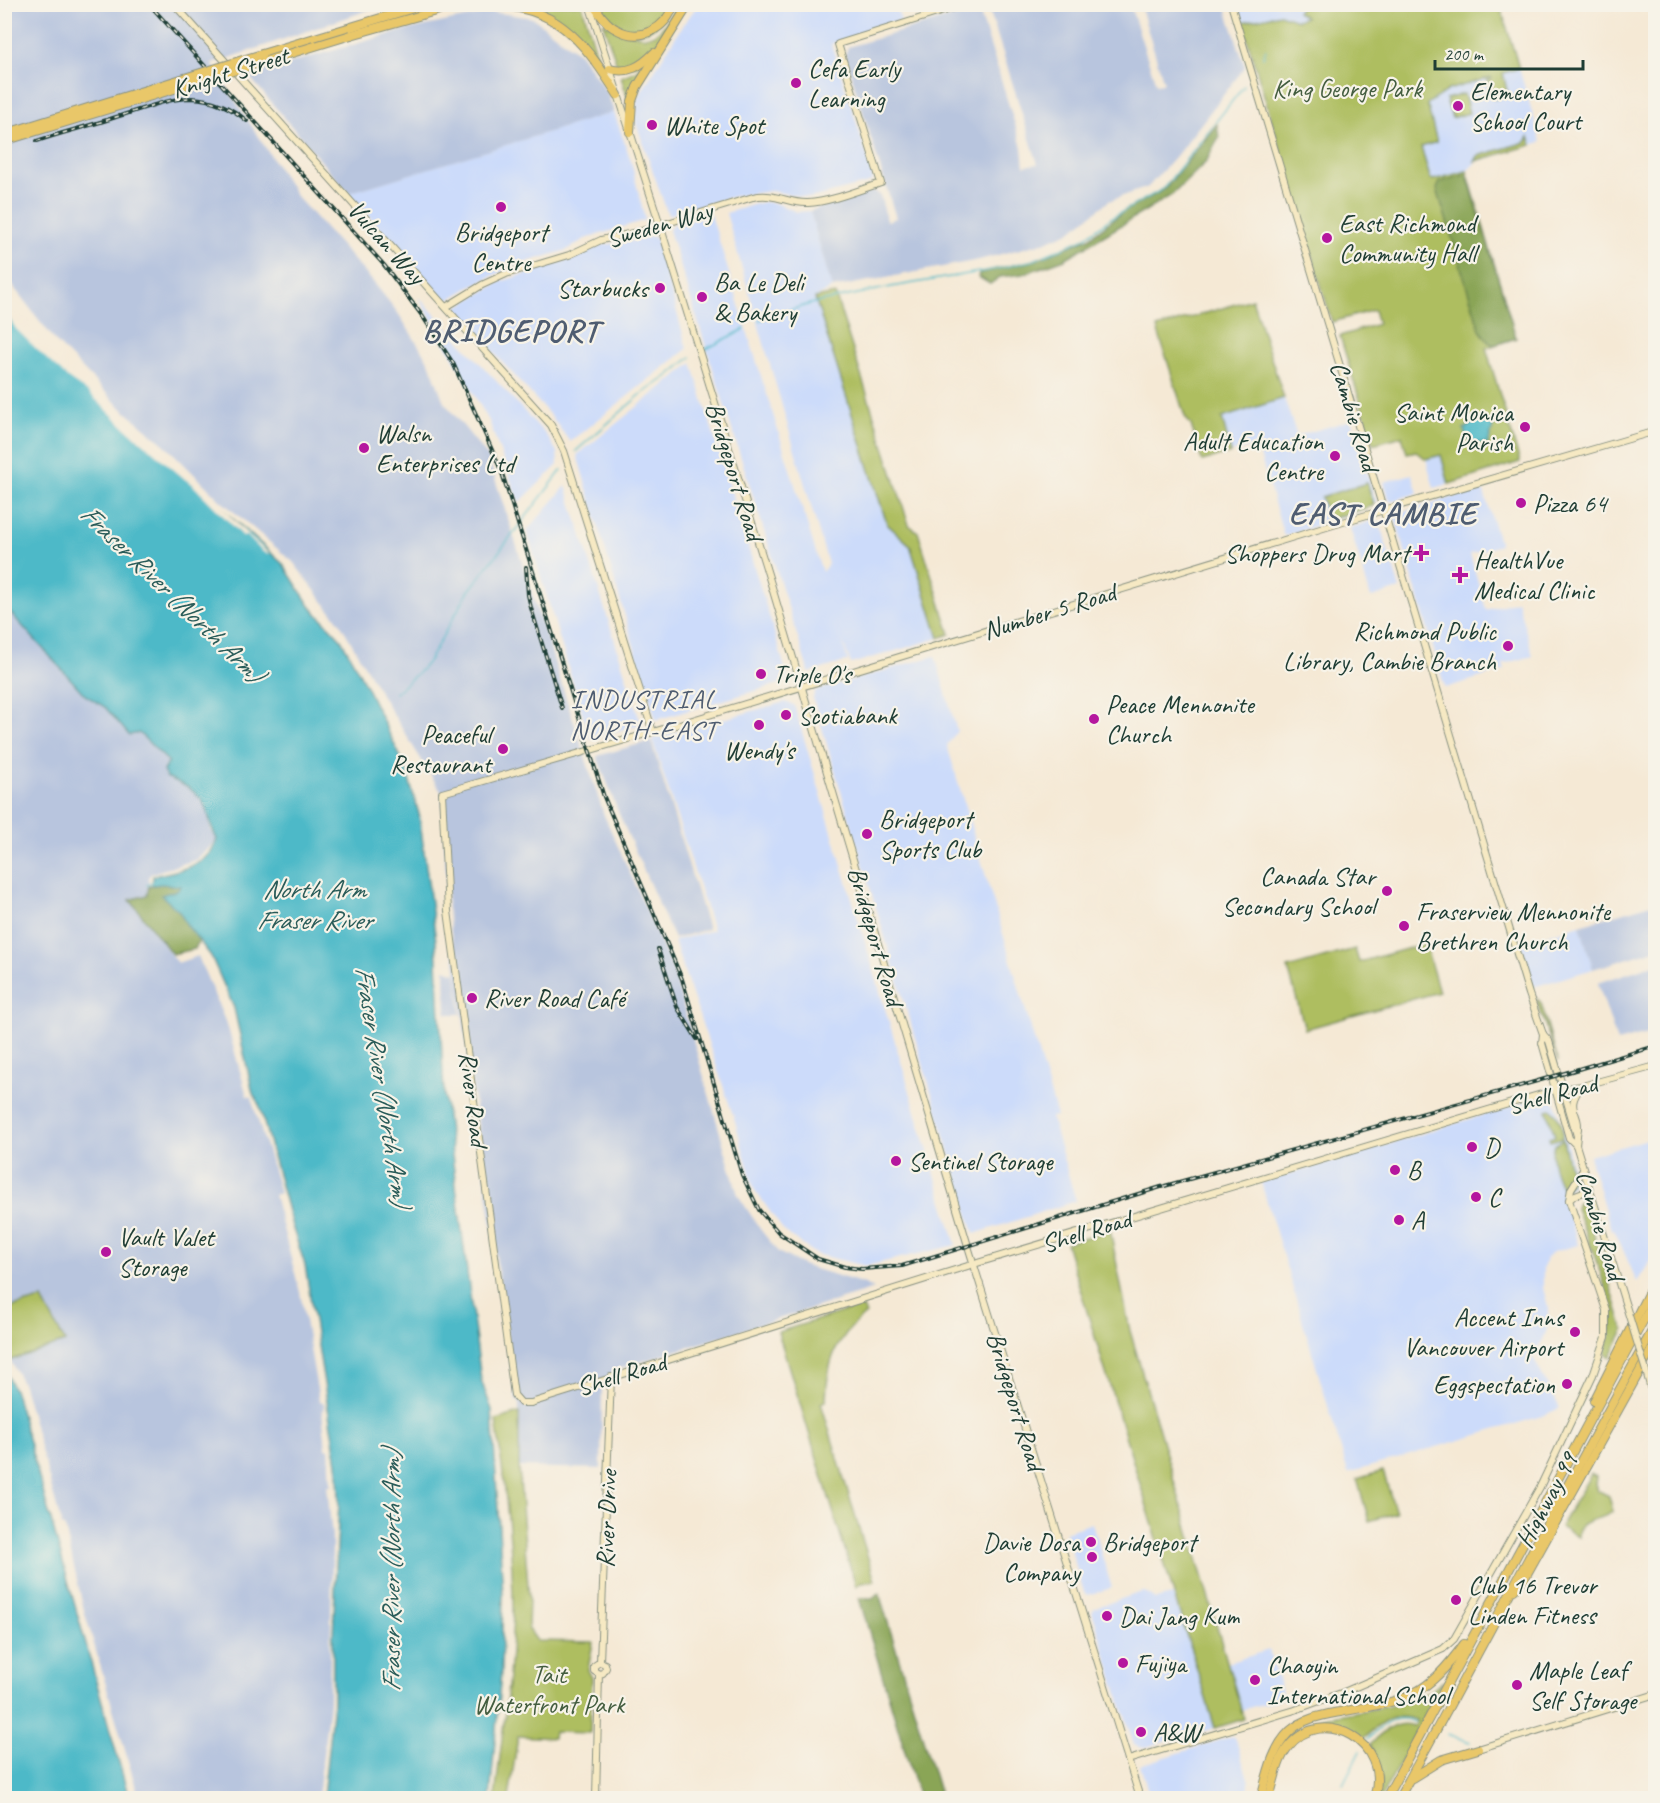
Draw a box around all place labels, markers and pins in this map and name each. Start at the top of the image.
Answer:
place label: Cefa Early Learning [808,52,902,115]
place label: Elementary School Court [1470,75,1584,138]
marker: Cefa Early Learning [789,76,803,90]
marker: Elementary School Court [1451,99,1465,113]
place label: White Spot [664,109,766,142]
marker: White Spot [645,118,659,132]
marker: Bridgeport Centre [494,200,508,214]
place label: East Richmond Community Hall [1339,207,1480,270]
place label: Bridgeport Centre [455,216,551,279]
marker: East Richmond Community Hall [1320,231,1334,245]
place label: Ba Le Deli & Bakery [714,266,807,329]
place label: Starbucks [557,272,650,305]
marker: Starbucks [653,281,667,295]
marker: Ba Le Deli & Bakery [695,290,709,304]
place label: Saint Monica Parish [1394,396,1515,459]
place label: Walsn Enterprises Ltd [376,417,518,480]
marker: Saint Monica Parish [1518,420,1532,434]
place label: Adult Education Centre [1183,425,1325,488]
marker: Walsn Enterprises Ltd [357,441,371,455]
marker: Adult Education Centre [1328,449,1342,463]
place label: Pizza 64 [1533,487,1609,520]
marker: Pizza 64 [1514,496,1528,510]
place label: Shoppers Drug Mart [1224,537,1412,570]
place label: HealthVue Medical Clinic [1474,544,1596,607]
marker: Shoppers Drug Mart [1414,546,1428,560]
marker: HealthVue Medical Clinic [1451,566,1469,584]
place label: Richmond Public Library, Cambie Branch [1283,615,1497,678]
marker: Richmond Public Library, Cambie Branch [1501,639,1515,653]
place label: Triple O's [773,658,853,691]
marker: Triple O's [754,667,768,681]
place label: Peace Mennonite Church [1106,688,1256,751]
place label: Scotiabank [798,699,898,732]
marker: Scotiabank [779,708,793,722]
marker: Peace Mennonite Church [1087,712,1101,726]
place label: Peaceful Restaurant [390,718,496,781]
marker: Wendy's [752,718,766,732]
place label: Wendy's [724,734,796,767]
marker: Peaceful Restaurant [496,742,510,756]
place label: Bridgeport Sports Club [879,803,983,866]
marker: Bridgeport Sports Club [860,827,874,841]
place label: Canada Star Secondary School [1222,860,1380,923]
marker: Canada Star Secondary School [1380,884,1394,898]
place label: Fraserview Mennonite Brethren Church [1416,895,1611,958]
marker: Fraserview Mennonite Brethren Church [1397,919,1411,933]
place label: River Road Café [484,982,628,1015]
marker: River Road Café [465,991,479,1005]
place label: D [1484,1131,1501,1164]
marker: D [1465,1140,1479,1154]
place label: Sentinel Storage [908,1145,1054,1178]
marker: Sentinel Storage [889,1154,903,1168]
place label: B [1407,1154,1422,1187]
marker: B [1388,1163,1402,1177]
place label: C [1488,1181,1503,1214]
marker: C [1469,1190,1483,1204]
place label: A [1411,1204,1426,1237]
marker: A [1392,1213,1406,1227]
place label: Vault Valet Storage [118,1221,216,1284]
marker: Vault Valet Storage [99,1245,113,1259]
place label: Accent Inns Vancouver Airport [1404,1301,1565,1364]
marker: Accent Inns Vancouver Airport [1568,1325,1582,1339]
place label: Eggspectation [1433,1368,1555,1401]
marker: Eggspectation [1560,1377,1574,1391]
place label: Davie Dosa Company [982,1526,1082,1589]
place label: Bridgeport [1103,1526,1199,1559]
marker: Bridgeport [1084,1535,1098,1549]
marker: Davie Dosa Company [1085,1550,1099,1564]
place label: Club 16 Trevor Linden Fitness [1468,1569,1599,1632]
marker: Club 16 Trevor Linden Fitness [1449,1593,1463,1607]
place label: Dai Jang Kum [1119,1600,1241,1633]
marker: Dai Jang Kum [1100,1609,1114,1623]
place label: Fujiya [1135,1647,1188,1680]
place label: Chaoyin International School [1267,1649,1454,1712]
place label: Maple Leaf Self Storage [1529,1654,1639,1717]
marker: Fujiya [1116,1656,1130,1670]
marker: Chaoyin International School [1248,1673,1262,1687]
marker: Maple Leaf Self Storage [1510,1678,1524,1692]
place label: A&W [1153,1716,1204,1749]
marker: A&W [1134,1725,1148,1739]

